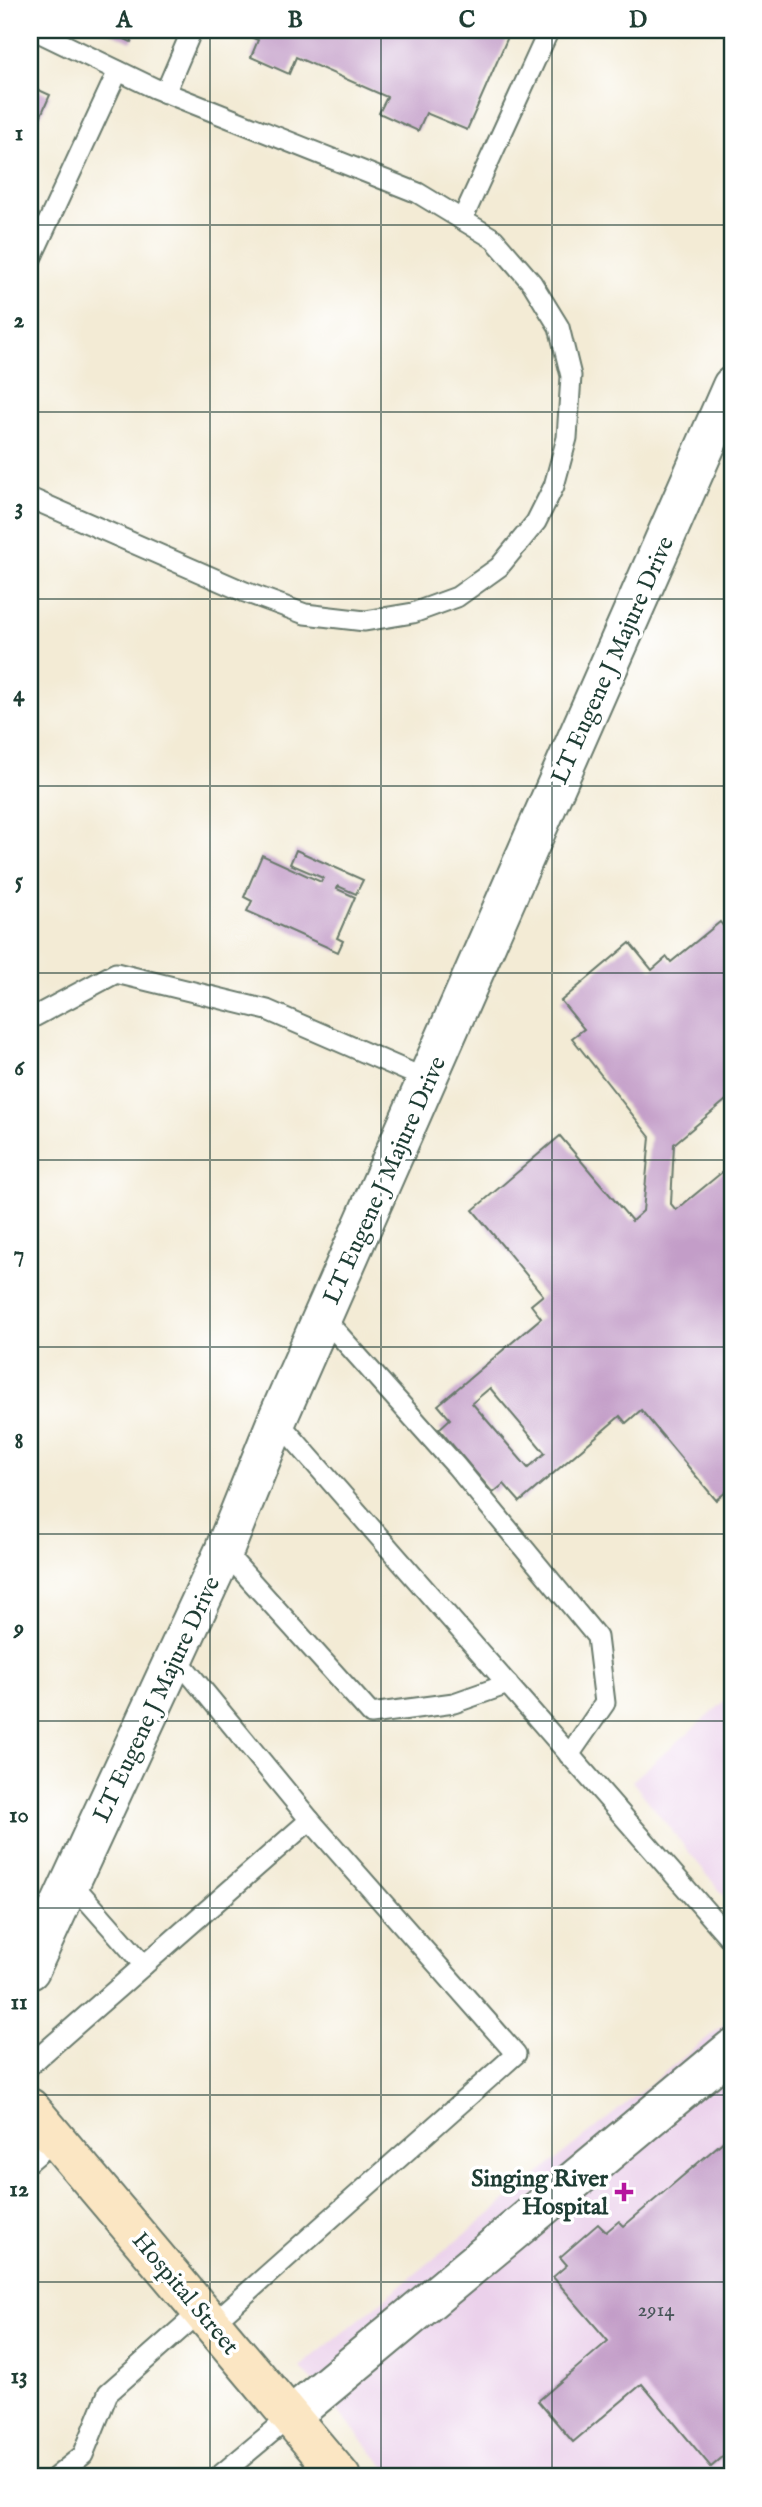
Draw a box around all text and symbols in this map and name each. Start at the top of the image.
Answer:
text: A [115,6,133,35]
text: B [287,6,303,35]
text: C [459,6,476,35]
text: D [629,6,647,35]
text: 1 [15,119,23,148]
text: 2 [14,306,25,335]
text: 3 [15,493,23,522]
street label: LT Eugene J Majure Drive [545,532,682,789]
text: 4 [13,680,25,709]
text: 5 [15,867,24,896]
street label: LT Eugene J Majure Drive [317,1052,454,1309]
text: 6 [14,1054,25,1083]
text: 7 [14,1240,24,1269]
text: 8 [14,1427,24,1456]
street label: LT Eugene J Majure Drive [87,1572,228,1828]
text: 9 [13,1614,24,1643]
text: 10 [9,1801,29,1830]
text: 11 [10,1988,28,2017]
place label: Singing River Hospital [471,2164,608,2223]
text: 12 [9,2175,29,2204]
marker: Singing River Hospital [614,2182,634,2202]
street label: Hospital Street [124,2226,245,2362]
house number: 2914 [637,2297,675,2324]
text: 13 [10,2362,28,2391]

